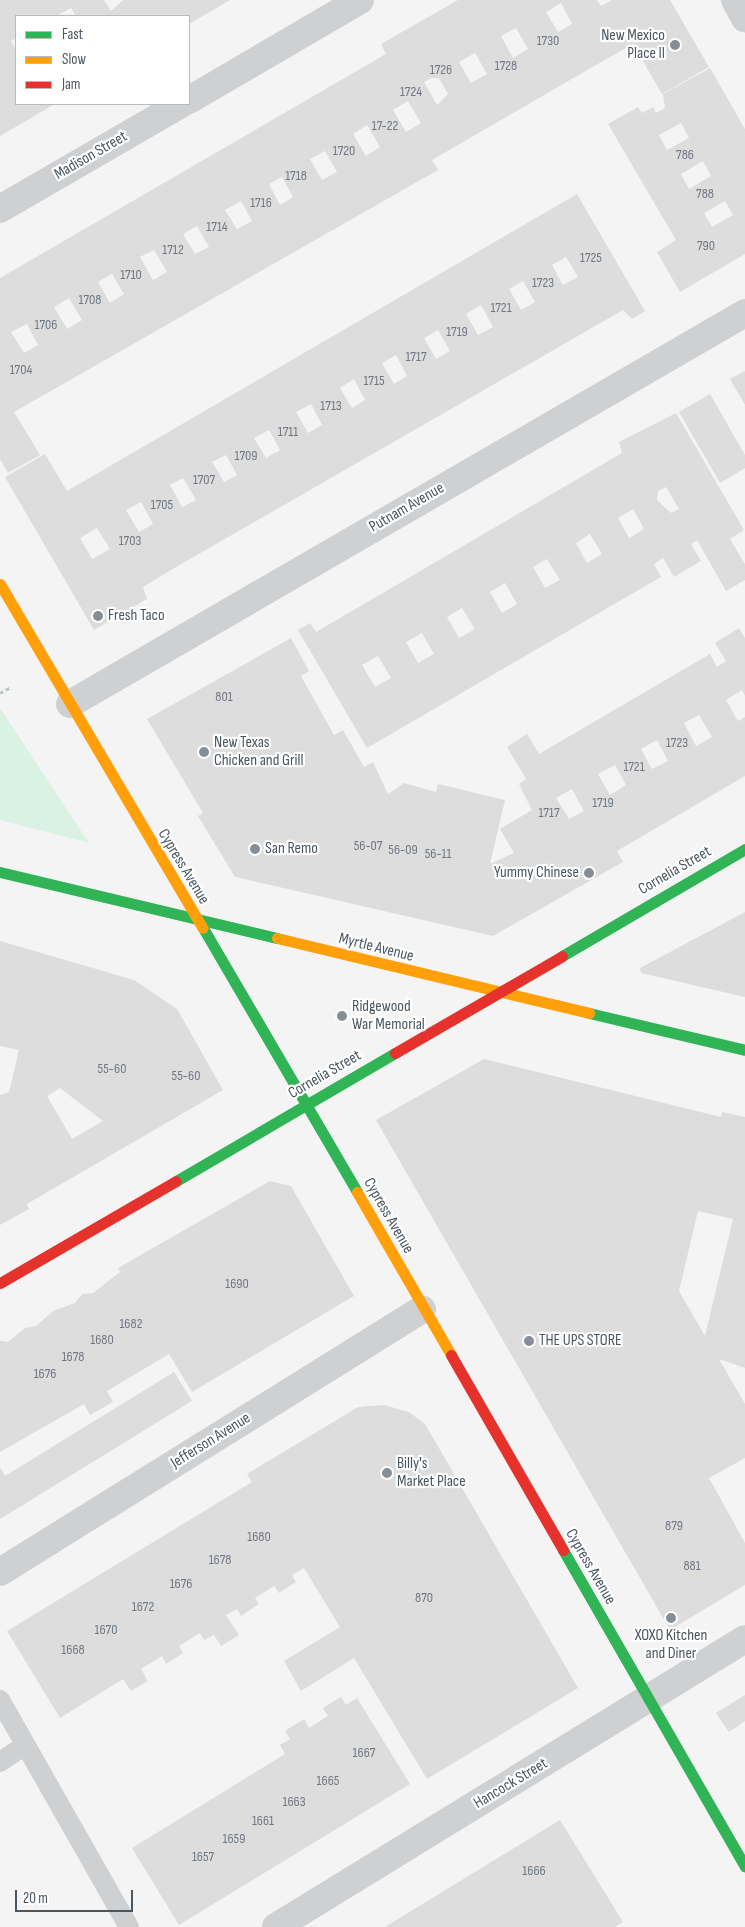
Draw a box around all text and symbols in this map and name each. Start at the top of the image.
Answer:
legend [15,15,190,105]
text: Fast [62,25,83,44]
place label: New Mexico Place II [601,26,665,64]
house number: 1730 [537,33,559,49]
marker: New Mexico Place II [669,39,681,51]
text: Slow [62,50,86,69]
house number: 1728 [495,58,517,74]
house number: 1726 [430,62,452,78]
text: Jam [62,75,80,94]
house number: 1724 [400,84,422,100]
house number: 17-22 [372,118,398,134]
street label: Madison Street [51,127,131,185]
house number: 1720 [333,143,355,159]
house number: 786 [676,147,694,163]
house number: 1718 [285,168,307,184]
house number: 788 [696,186,714,202]
house number: 1716 [250,195,272,211]
house number: 1714 [206,219,228,235]
house number: 790 [697,238,715,254]
house number: 1712 [162,242,184,258]
house number: 1725 [580,250,602,266]
house number: 1710 [120,267,142,283]
house number: 1723 [532,275,554,291]
house number: 1708 [79,292,101,308]
house number: 1721 [490,300,512,316]
house number: 1706 [35,317,57,333]
house number: 1719 [446,324,468,340]
house number: 1717 [406,349,426,365]
house number: 1704 [10,362,32,378]
house number: 1715 [363,373,385,389]
house number: 1713 [320,398,342,414]
house number: 1711 [278,424,298,440]
house number: 1709 [235,448,257,464]
house number: 1707 [193,472,215,488]
street label: Putnam Avenue [366,479,448,537]
house number: 1705 [151,497,173,513]
house number: 1703 [119,533,141,549]
place label: Fresh Taco [108,606,165,626]
marker: Fresh Taco [92,610,104,622]
house number: 801 [215,689,233,705]
place label: New Texas Chicken and Grill [214,733,303,771]
house number: 1723 [666,735,688,751]
marker: New Texas Chicken and Grill [198,746,210,758]
house number: 1721 [623,759,645,775]
house number: 1719 [592,795,614,811]
house number: 1717 [539,805,559,821]
street label: Cypress Avenue [153,826,213,908]
house number: 56-07 [354,838,382,854]
place label: San Remo [265,839,318,859]
house number: 56-09 [388,842,418,858]
street label: Cornelia Street [635,842,715,900]
marker: San Remo [249,843,261,855]
house number: 56-11 [425,846,451,862]
place label: Yummy Chinese [494,863,579,883]
marker: Yummy Chinese [583,867,595,879]
street label: Myrtle Avenue [337,929,415,967]
place label: Ridgewood War Memorial [352,997,425,1035]
marker: Ridgewood War Memorial [336,1010,348,1022]
street label: Cornelia Street [285,1046,365,1104]
house number: 55-60 [98,1061,126,1077]
house number: 55-60 [172,1068,200,1084]
street label: Cypress Avenue [359,1175,417,1257]
house number: 1690 [225,1276,249,1292]
house number: 1682 [119,1316,143,1332]
place label: THE UPS STORE [539,1331,622,1351]
house number: 1680 [90,1332,114,1348]
marker: THE UPS STORE [523,1335,535,1347]
house number: 1678 [62,1349,84,1365]
house number: 1676 [34,1366,56,1382]
street label: Jefferson Avenue [168,1409,254,1473]
place label: Billy's Market Place [397,1454,466,1492]
marker: Billy's Market Place [381,1467,393,1479]
house number: 879 [665,1518,683,1534]
street label: Cypress Avenue [561,1526,619,1608]
house number: 1680 [247,1529,271,1545]
house number: 1678 [209,1552,231,1568]
house number: 881 [683,1558,701,1574]
house number: 1676 [170,1576,192,1592]
house number: 870 [415,1590,433,1606]
house number: 1672 [132,1599,154,1615]
marker: XOXO Kitchen and Diner [665,1612,677,1624]
house number: 1670 [95,1622,117,1638]
place label: XOXO Kitchen and Diner [635,1626,707,1664]
house number: 1668 [61,1642,85,1658]
house number: 1667 [353,1745,375,1761]
street label: Hancock Street [471,1754,551,1814]
house number: 1665 [317,1773,339,1789]
house number: 1663 [282,1794,306,1810]
house number: 1661 [252,1813,274,1829]
house number: 1659 [223,1831,245,1847]
house number: 1657 [192,1849,214,1865]
house number: 1666 [522,1863,546,1879]
scale bar [18,1880,135,1912]
text: 20 m [23,1889,48,1908]

